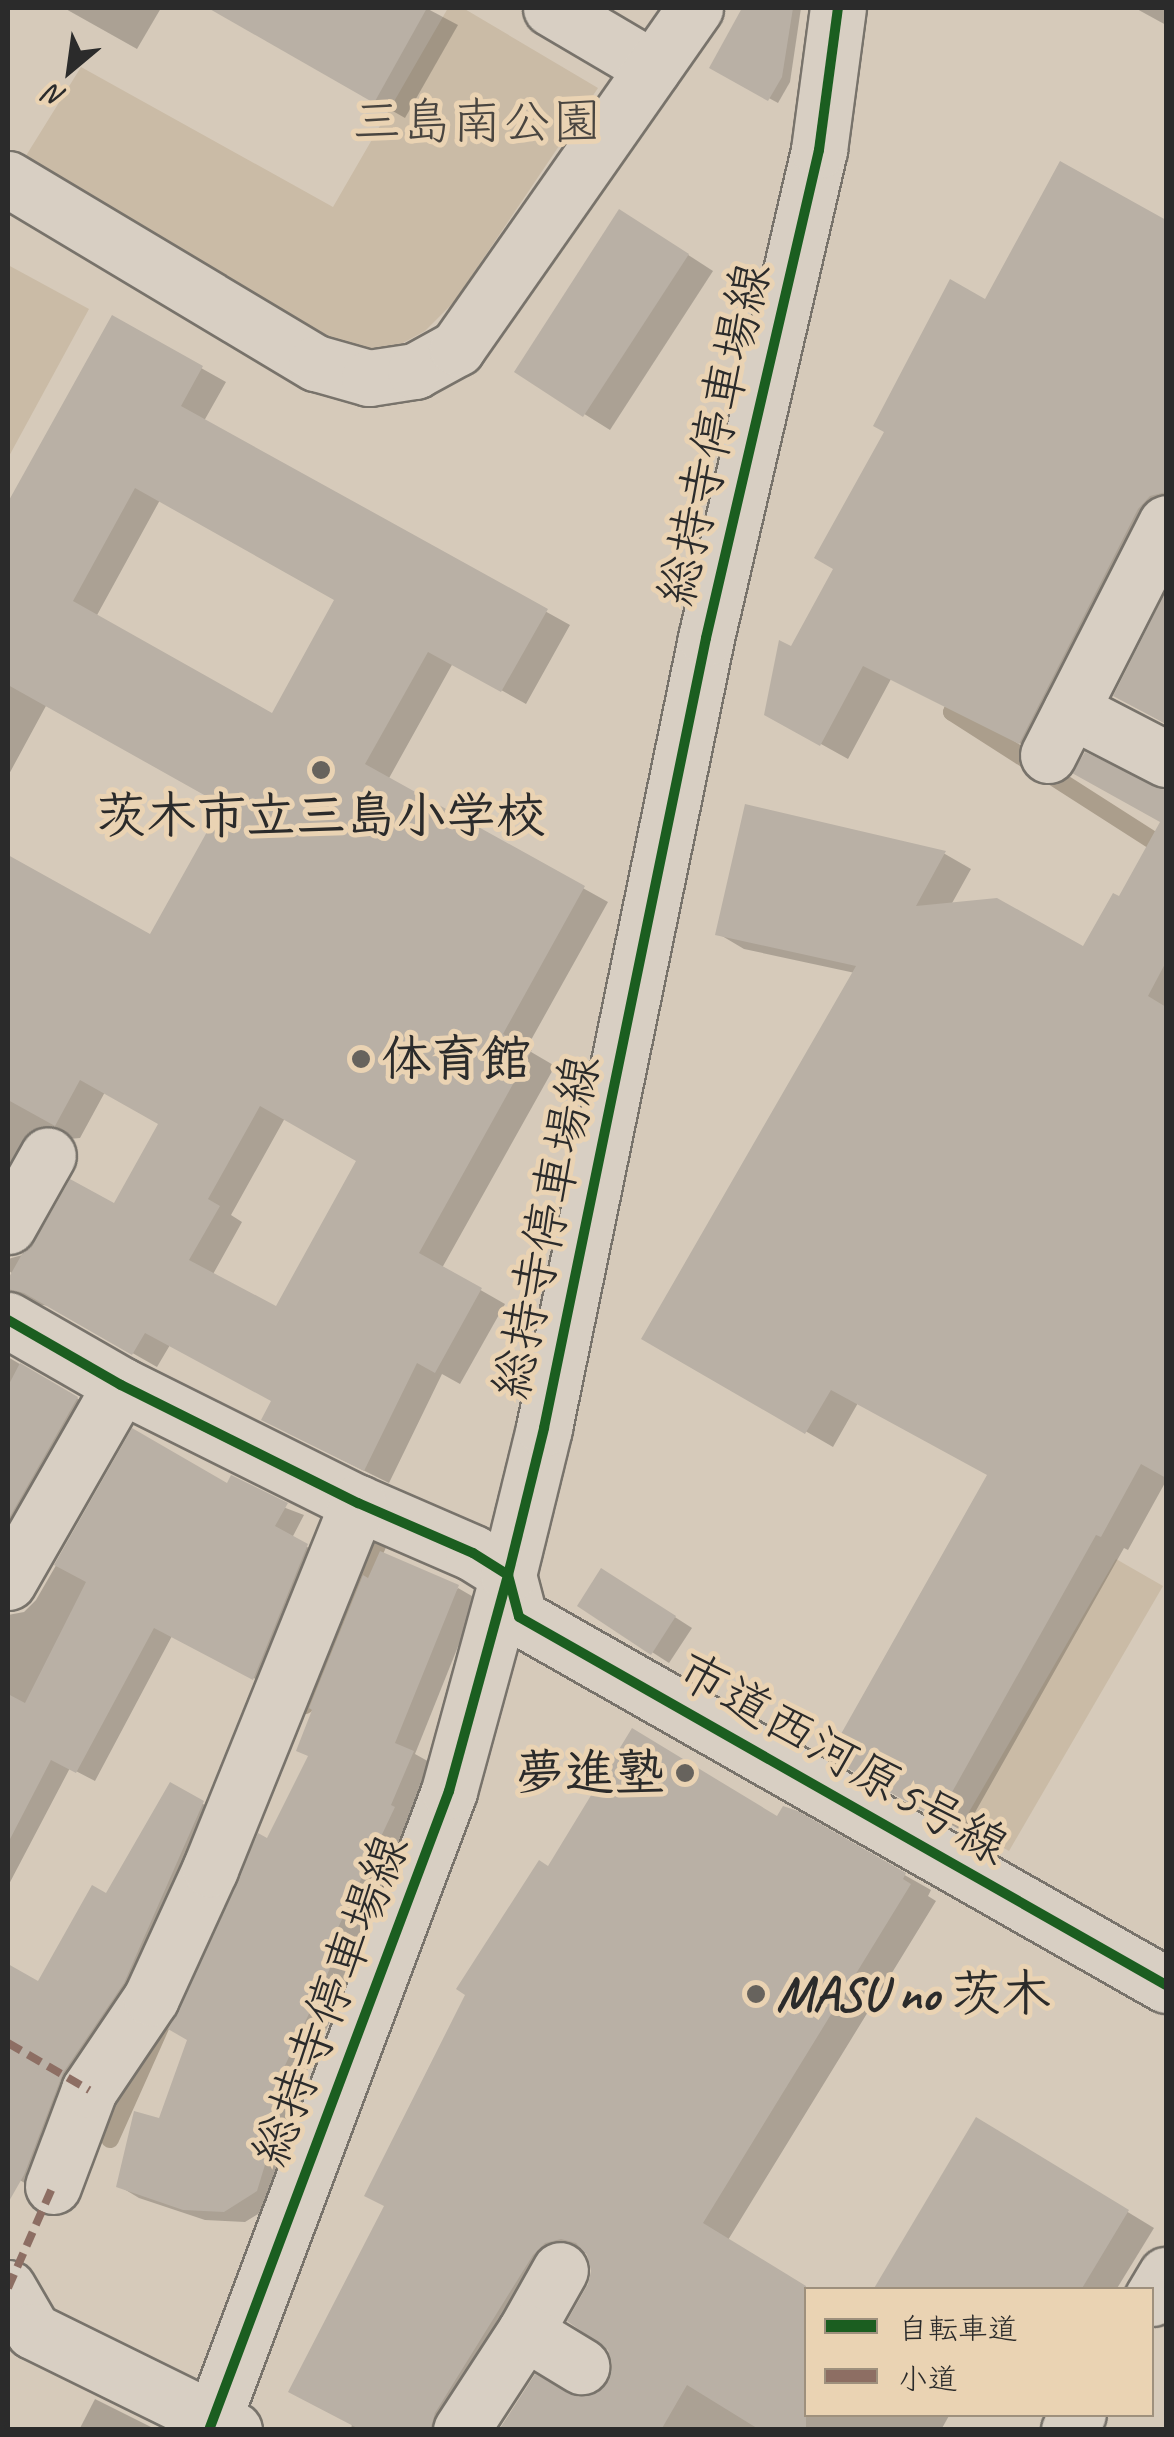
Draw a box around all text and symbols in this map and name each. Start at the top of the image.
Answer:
north arrow [20,20,120,120]
text: N [39,77,71,116]
park label: 三島南公園 [352,92,602,152]
street label: 総持寺停車場線 [645,257,783,611]
marker: 茨木市立三島小学校 [310,759,332,781]
place label: 茨木市立三島小学校 [96,786,546,846]
place label: 体育館 [381,1029,531,1089]
marker: 体育館 [350,1048,372,1070]
street label: 総持寺停車場線 [480,1050,612,1404]
street label: 市道西河原5号線 [667,1639,1019,1877]
place label: 夢進塾 [515,1743,665,1803]
marker: 夢進塾 [674,1762,696,1784]
street label: 総持寺停車場線 [239,1826,421,2174]
place label: MASU no 茨木 [776,1964,1051,2024]
marker: MASU no 茨木 [745,1983,767,2005]
legend [804,2287,1154,2417]
text: 自転車道 [898,2310,1018,2348]
text: 小道 [898,2360,958,2398]

